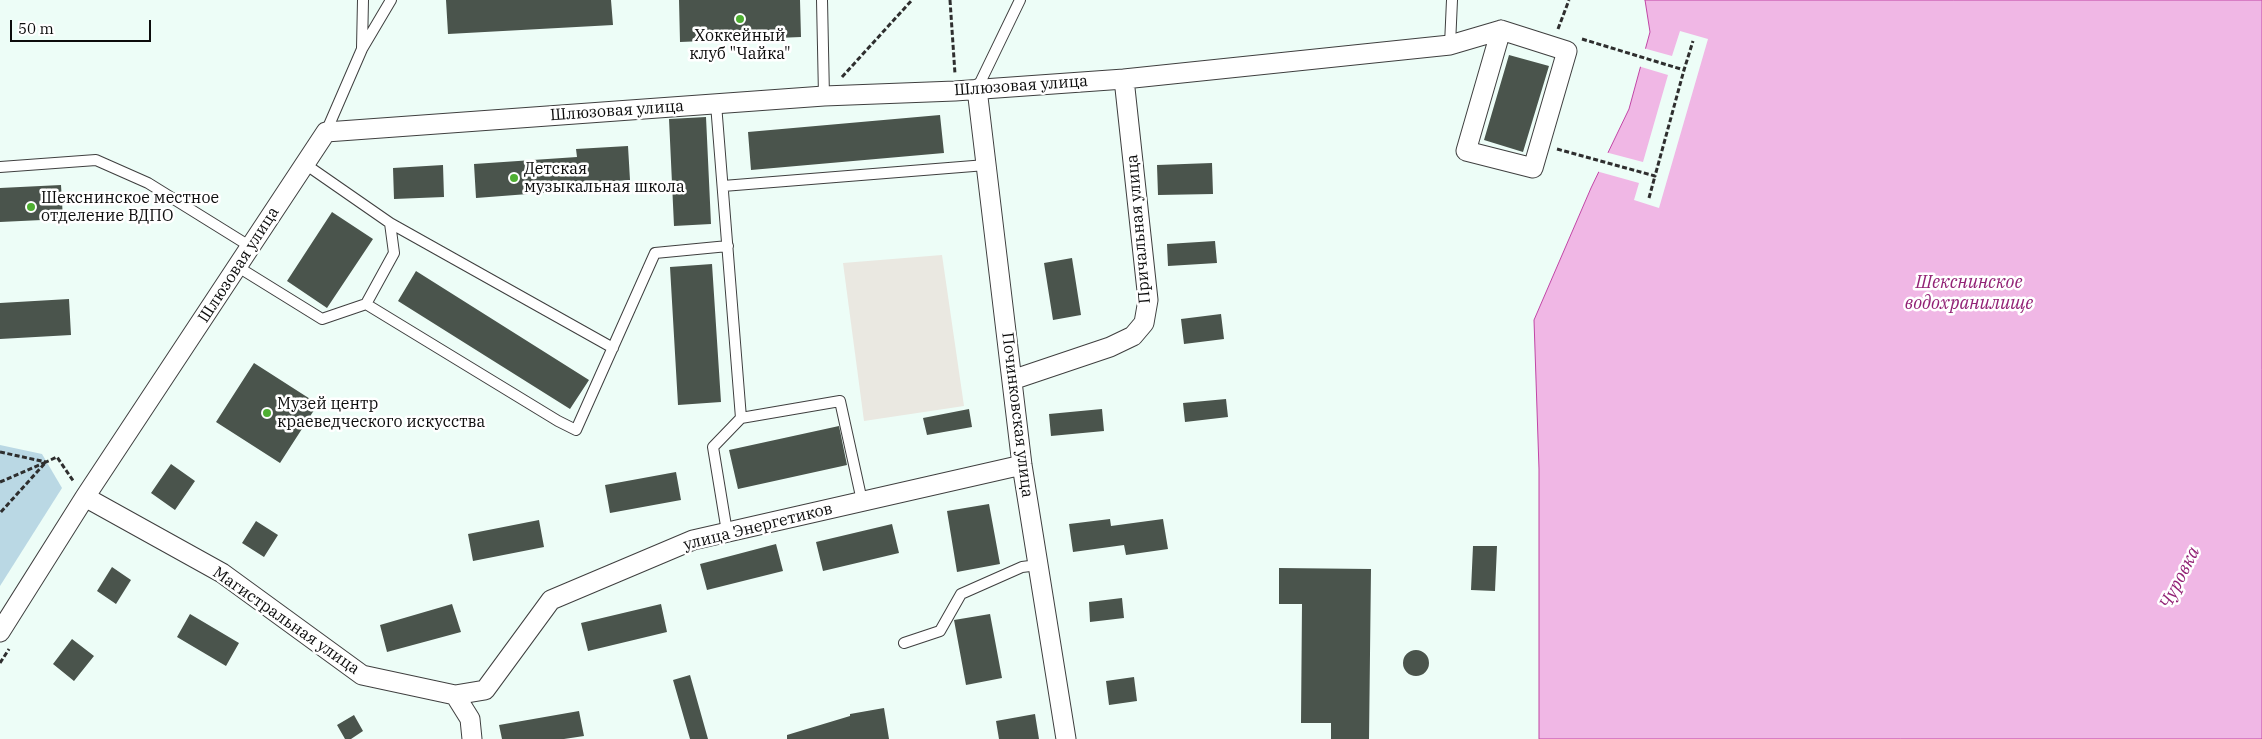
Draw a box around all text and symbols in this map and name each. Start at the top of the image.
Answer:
scale bar [12,10,154,42]
marker: Хоккейный клуб "Чайка" [734,13,746,25]
text: 50 m [18,19,54,38]
place label: Хоккейный клуб "Чайка" [689,26,791,64]
street label: Шлюзовая улица [953,72,1089,100]
street label: Шлюзовая улица [549,97,685,125]
street label: Причальная улица [1123,154,1155,304]
place label: Детская музыкальная школа [524,159,685,197]
marker: Детская музыкальная школа [508,172,520,184]
place label: Шекснинское местное отделение ВДПО [41,188,219,226]
marker: Шекснинское местное отделение ВДПО [25,201,37,213]
street label: Шлюзовая улица [194,204,284,326]
water label: Шекснинское водохранилище [1905,272,2033,314]
street label: Починковская улица [997,331,1037,499]
place label: Музей центр краеведческого искусства [277,394,485,432]
marker: Музей центр краеведческого искусства [261,407,273,419]
street label: улица Энергетиков [681,499,835,555]
water label: Чуровка [2155,543,2205,613]
street label: Магистральная улица [209,563,363,679]

